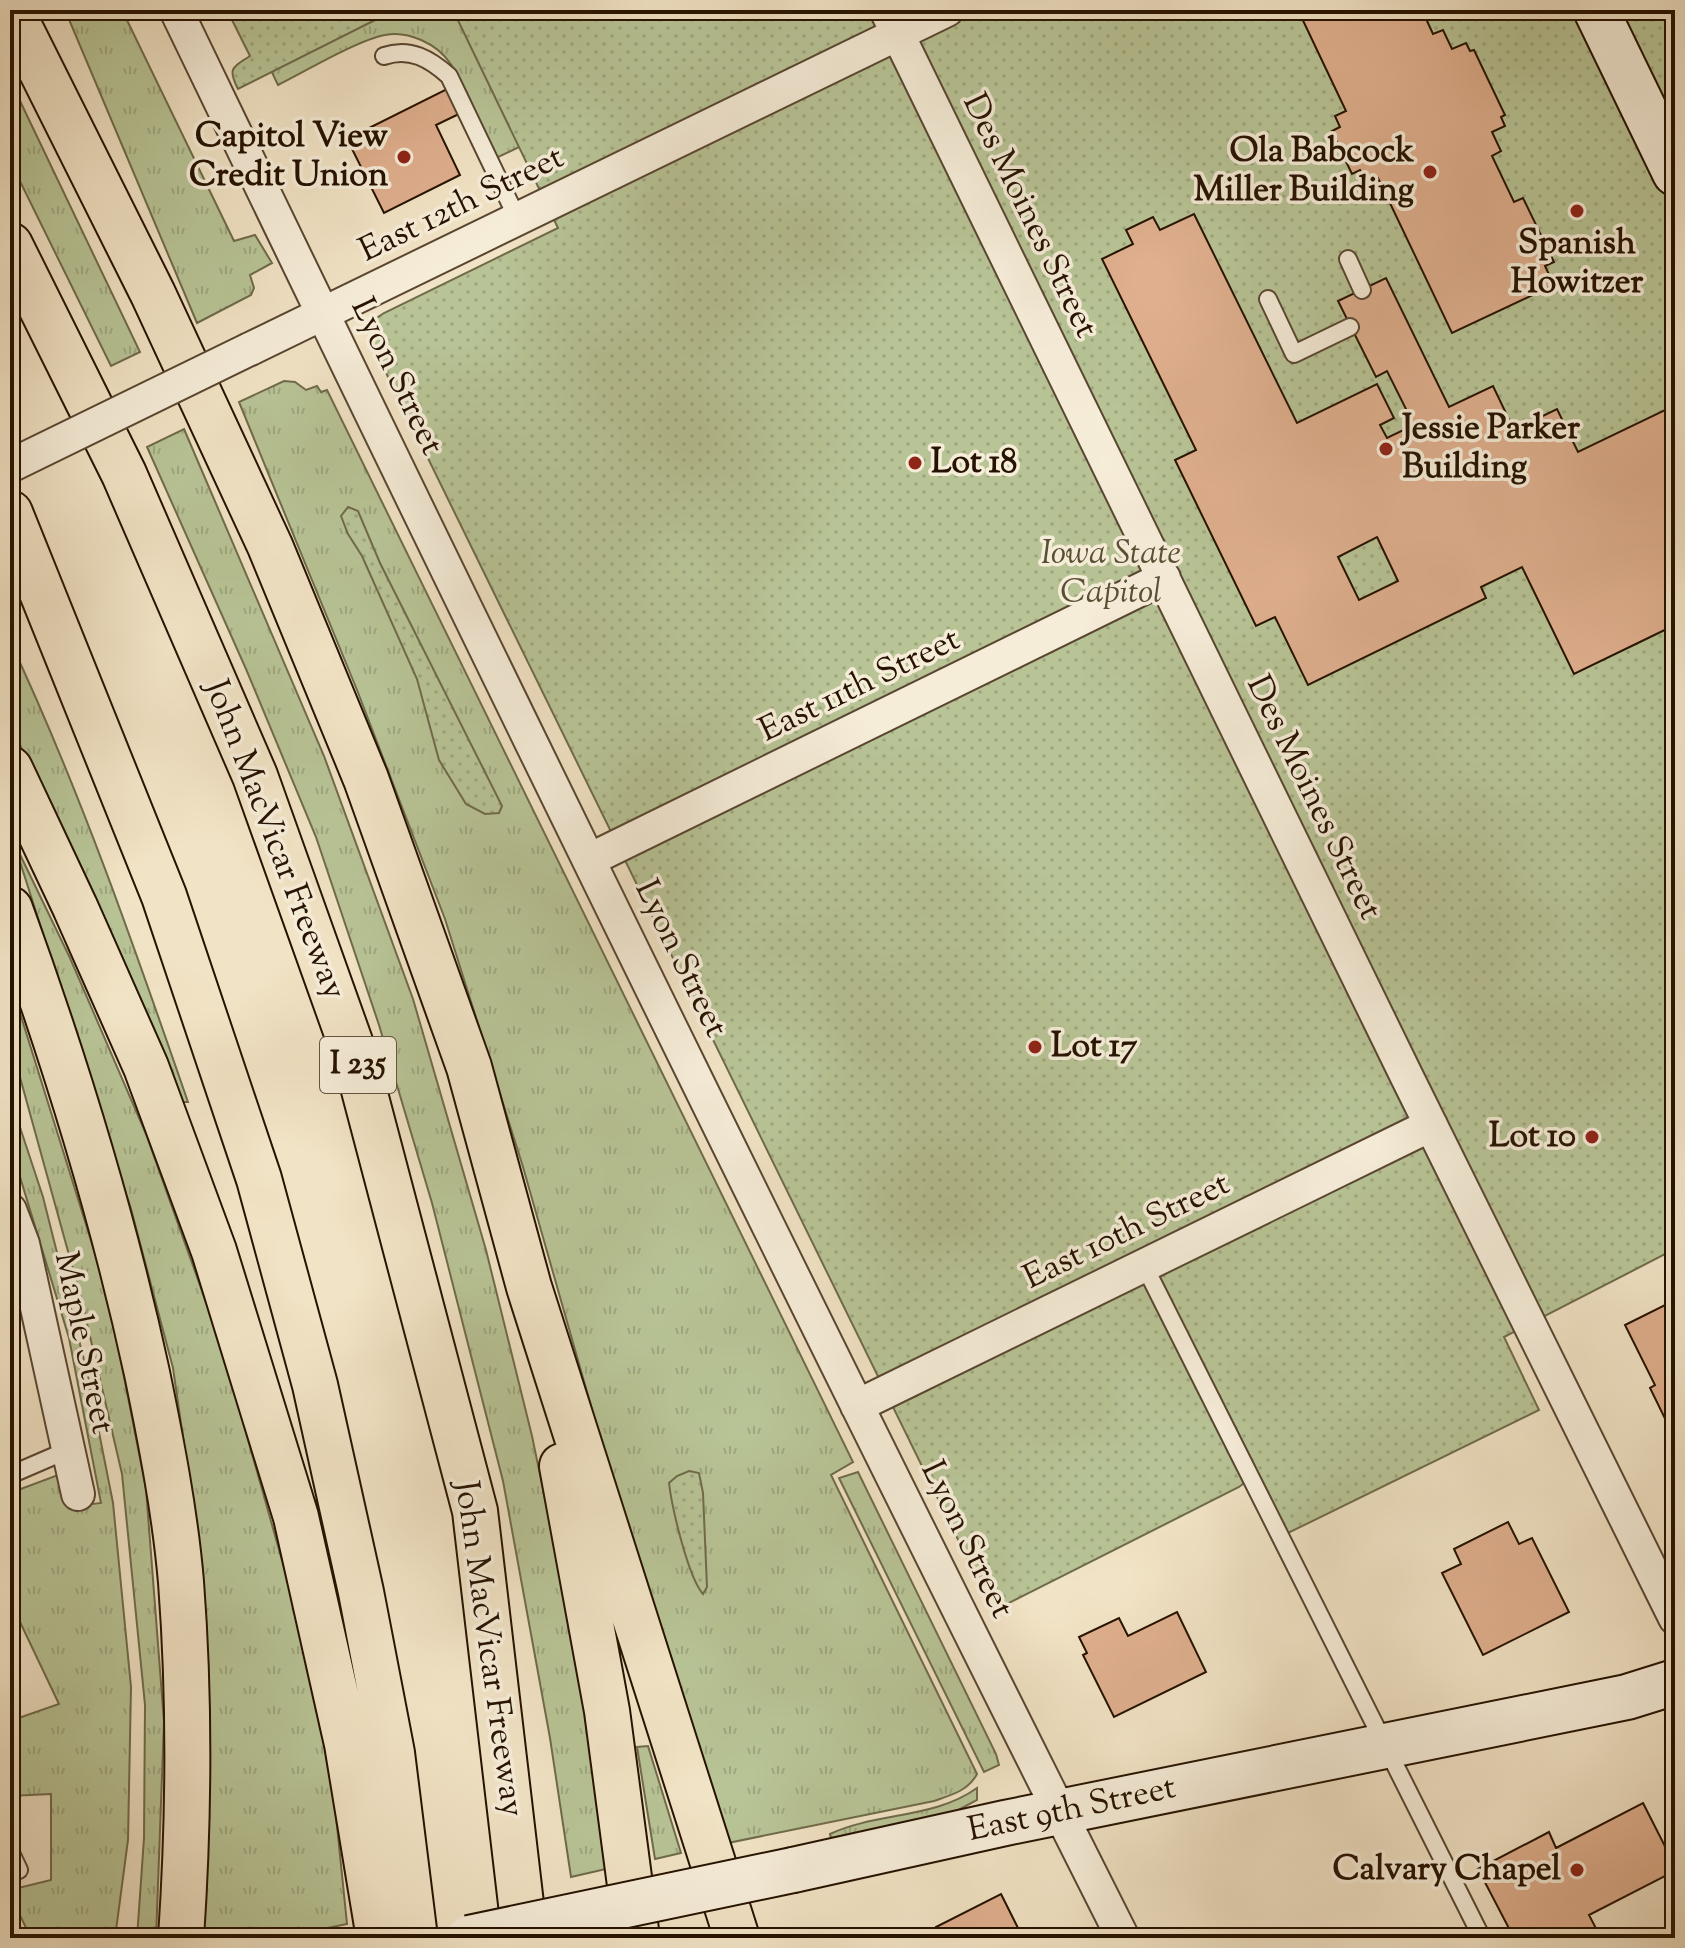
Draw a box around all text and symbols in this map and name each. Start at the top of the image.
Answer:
street label: Des Moines Street [949,86,1110,347]
place label: Capitol View Credit Union [189,113,389,201]
place label: Ola Babcock Miller Building [1194,128,1414,216]
street label: East 12th Street [351,134,573,276]
marker: Capitol View Credit Union [395,148,413,166]
marker: Ola Babcock Miller Building [1421,163,1439,181]
marker: Spanish Howitzer [1568,202,1586,220]
place label: Spanish Howitzer [1511,220,1643,308]
street label: Lyon Street [337,290,455,464]
place label: Jessie Parker Building [1399,405,1580,493]
place label: Lot 18 [931,439,1017,488]
marker: Jessie Parker Building [1377,440,1395,458]
marker: Lot 18 [906,454,924,472]
park label: Iowa State Capitol [1041,530,1181,618]
street label: East 11th Street [751,616,969,756]
street label: Des Moines Street [1233,668,1394,929]
street label: John MacVicar Freeway [190,671,358,1007]
street label: Lyon Street [621,872,739,1046]
place label: Lot 17 [1051,1023,1137,1072]
road number: I 235 [320,1037,396,1093]
marker: Lot 17 [1026,1038,1044,1056]
place label: Lot 10 [1489,1113,1576,1162]
marker: Lot 10 [1583,1128,1601,1146]
street label: East 10th Street [1016,1161,1239,1303]
street label: Maple Street [40,1247,126,1439]
street label: Lyon Street [907,1453,1025,1627]
street label: John MacVicar Freeway [440,1476,536,1820]
street label: East 9th Street [964,1764,1181,1856]
place label: Calvary Chapel [1333,1846,1562,1895]
marker: Calvary Chapel [1568,1861,1586,1879]

